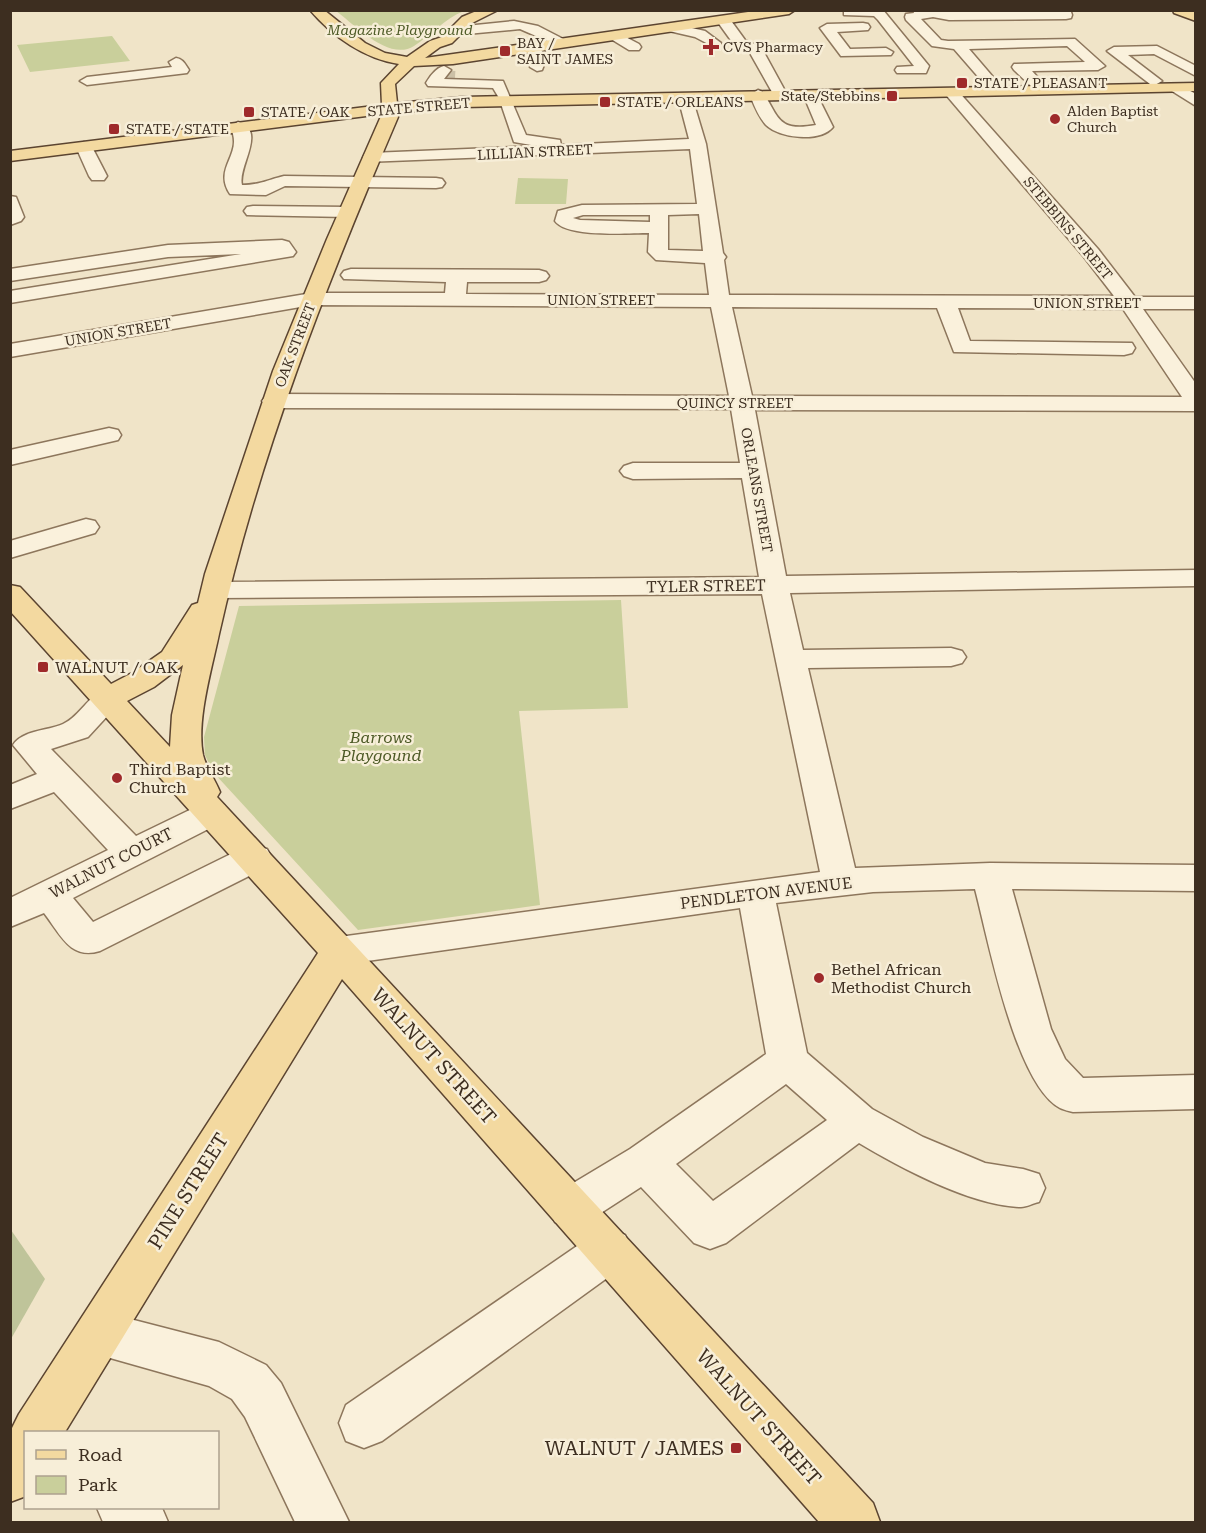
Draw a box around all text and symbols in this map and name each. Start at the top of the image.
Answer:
park label: Magazine Playground [326,22,473,38]
place label: BAY / SAINT JAMES [517,35,613,67]
place label: CVS Pharmacy [723,39,824,55]
marker: CVS Pharmacy [704,40,718,54]
marker: BAY / SAINT JAMES [498,44,512,58]
place label: STATE / PLEASANT [974,75,1108,91]
marker: STATE / PLEASANT [955,76,969,90]
place label: State/Stebbins [781,88,880,104]
marker: State/Stebbins [885,89,899,103]
place label: STATE / ORLEANS [617,94,743,110]
street label: STATE STREET [367,95,471,119]
marker: STATE / ORLEANS [598,95,612,109]
place label: Alden Baptist Church [1067,103,1158,135]
place label: STATE / OAK [261,104,350,120]
marker: STATE / OAK [242,105,256,119]
marker: Alden Baptist Church [1048,112,1062,126]
place label: STATE / STATE [126,121,229,137]
marker: STATE / STATE [107,122,121,136]
street label: LILLIAN STREET [477,141,593,163]
street label: STEBBINS STREET [1020,173,1116,283]
street label: UNION STREET [547,292,655,308]
street label: UNION STREET [1033,295,1141,311]
street label: OAK STREET [272,301,318,389]
street label: UNION STREET [63,315,173,349]
street label: QUINCY STREET [677,395,793,411]
street label: ORLEANS STREET [738,426,776,554]
street label: TYLER STREET [646,575,766,597]
place label: WALNUT / OAK [55,658,179,677]
marker: WALNUT / OAK [36,660,50,674]
park label: Barrows Playgound [340,728,421,765]
place label: Third Baptist Church [129,760,230,797]
marker: Third Baptist Church [110,771,124,785]
street label: WALNUT COURT [46,824,176,902]
street label: PENDLETON AVENUE [679,873,853,913]
place label: Bethel African Methodist Church [831,960,971,997]
marker: Bethel African Methodist Church [812,971,826,985]
street label: WALNUT STREET [367,983,501,1129]
street label: PINE STREET [143,1129,233,1253]
street label: WALNUT STREET [692,1344,826,1490]
legend [24,1431,219,1509]
place label: WALNUT / JAMES [545,1436,724,1460]
marker: WALNUT / JAMES [729,1441,743,1455]
text: Road [78,1444,123,1465]
text: Park [78,1474,118,1495]

